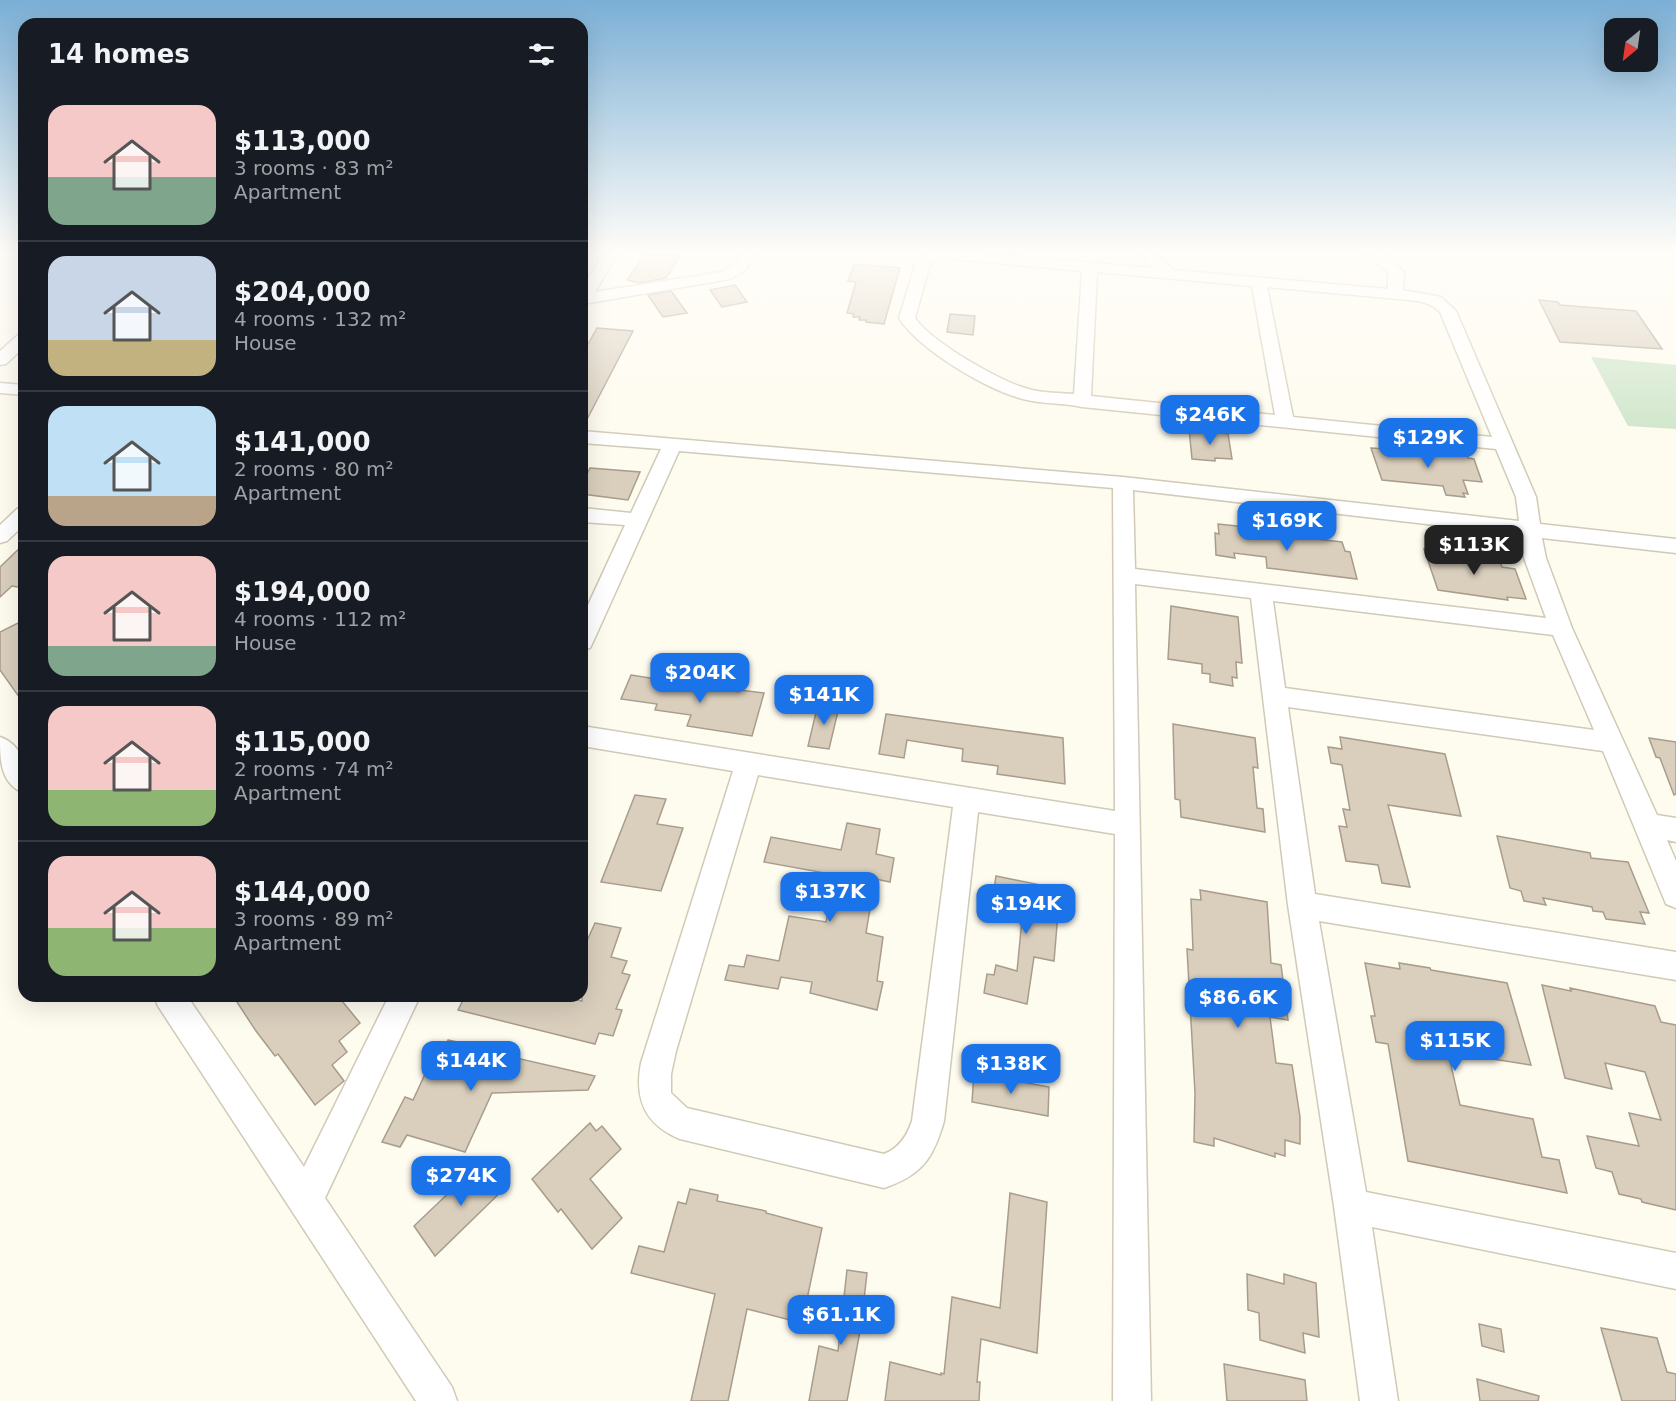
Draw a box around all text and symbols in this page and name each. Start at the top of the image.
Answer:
north arrow [1604,18,1658,72]
map controls [1604,18,1658,72]
icon: filters [525,38,558,71]
text: 14 homes [48,39,190,69]
text: $113,000 [234,126,371,156]
icon: home [96,129,168,201]
text: 3 rooms · 83 m² [234,156,394,180]
text: Apartment [234,180,341,204]
text: $204,000 [234,277,371,307]
icon: home [96,280,168,352]
text: 4 rooms · 132 m² [234,307,406,331]
text: House [234,331,297,355]
pin: $246K [1168,395,1252,446]
text: $246K [1174,402,1246,426]
pin: $129K [1386,418,1470,469]
text: $129K [1392,425,1464,449]
text: $141,000 [234,427,371,457]
icon: home [96,430,168,502]
text: 2 rooms · 80 m² [234,457,394,481]
text: Apartment [234,481,341,505]
pin: $169K [1245,501,1329,552]
text: $169K [1251,508,1323,532]
pin: $113K [1432,525,1516,576]
text: $113K [1438,532,1510,556]
text: $194,000 [234,577,371,607]
icon: home [96,580,168,652]
text: 4 rooms · 112 m² [234,607,406,631]
text: House [234,631,297,655]
pin: $204K [658,653,742,704]
text: $204K [664,660,736,684]
pin: $141K [782,675,866,726]
text: $141K [788,682,860,706]
text: $115,000 [234,727,371,757]
icon: home [96,730,168,802]
text: 2 rooms · 74 m² [234,757,394,781]
text: Apartment [234,781,341,805]
pin: $137K [788,872,872,923]
text: $144,000 [234,877,371,907]
text: $137K [794,879,866,903]
icon: home [96,880,168,952]
pin: $194K [984,884,1068,935]
text: $194K [990,891,1062,915]
text: 3 rooms · 89 m² [234,907,394,931]
text: Apartment [234,931,341,955]
pin: $86.6K [1189,978,1287,1029]
text: $86.6K [1199,985,1277,1009]
pin: $115K [1413,1021,1497,1072]
text: $115K [1419,1028,1491,1052]
pin: $144K [429,1041,513,1092]
pin: $138K [969,1044,1053,1095]
text: $144K [435,1048,507,1072]
text: $138K [975,1051,1047,1075]
pin: $274K [419,1156,503,1207]
text: $274K [425,1163,497,1187]
pin: $61.1K [792,1295,890,1346]
text: $61.1K [802,1302,880,1326]

